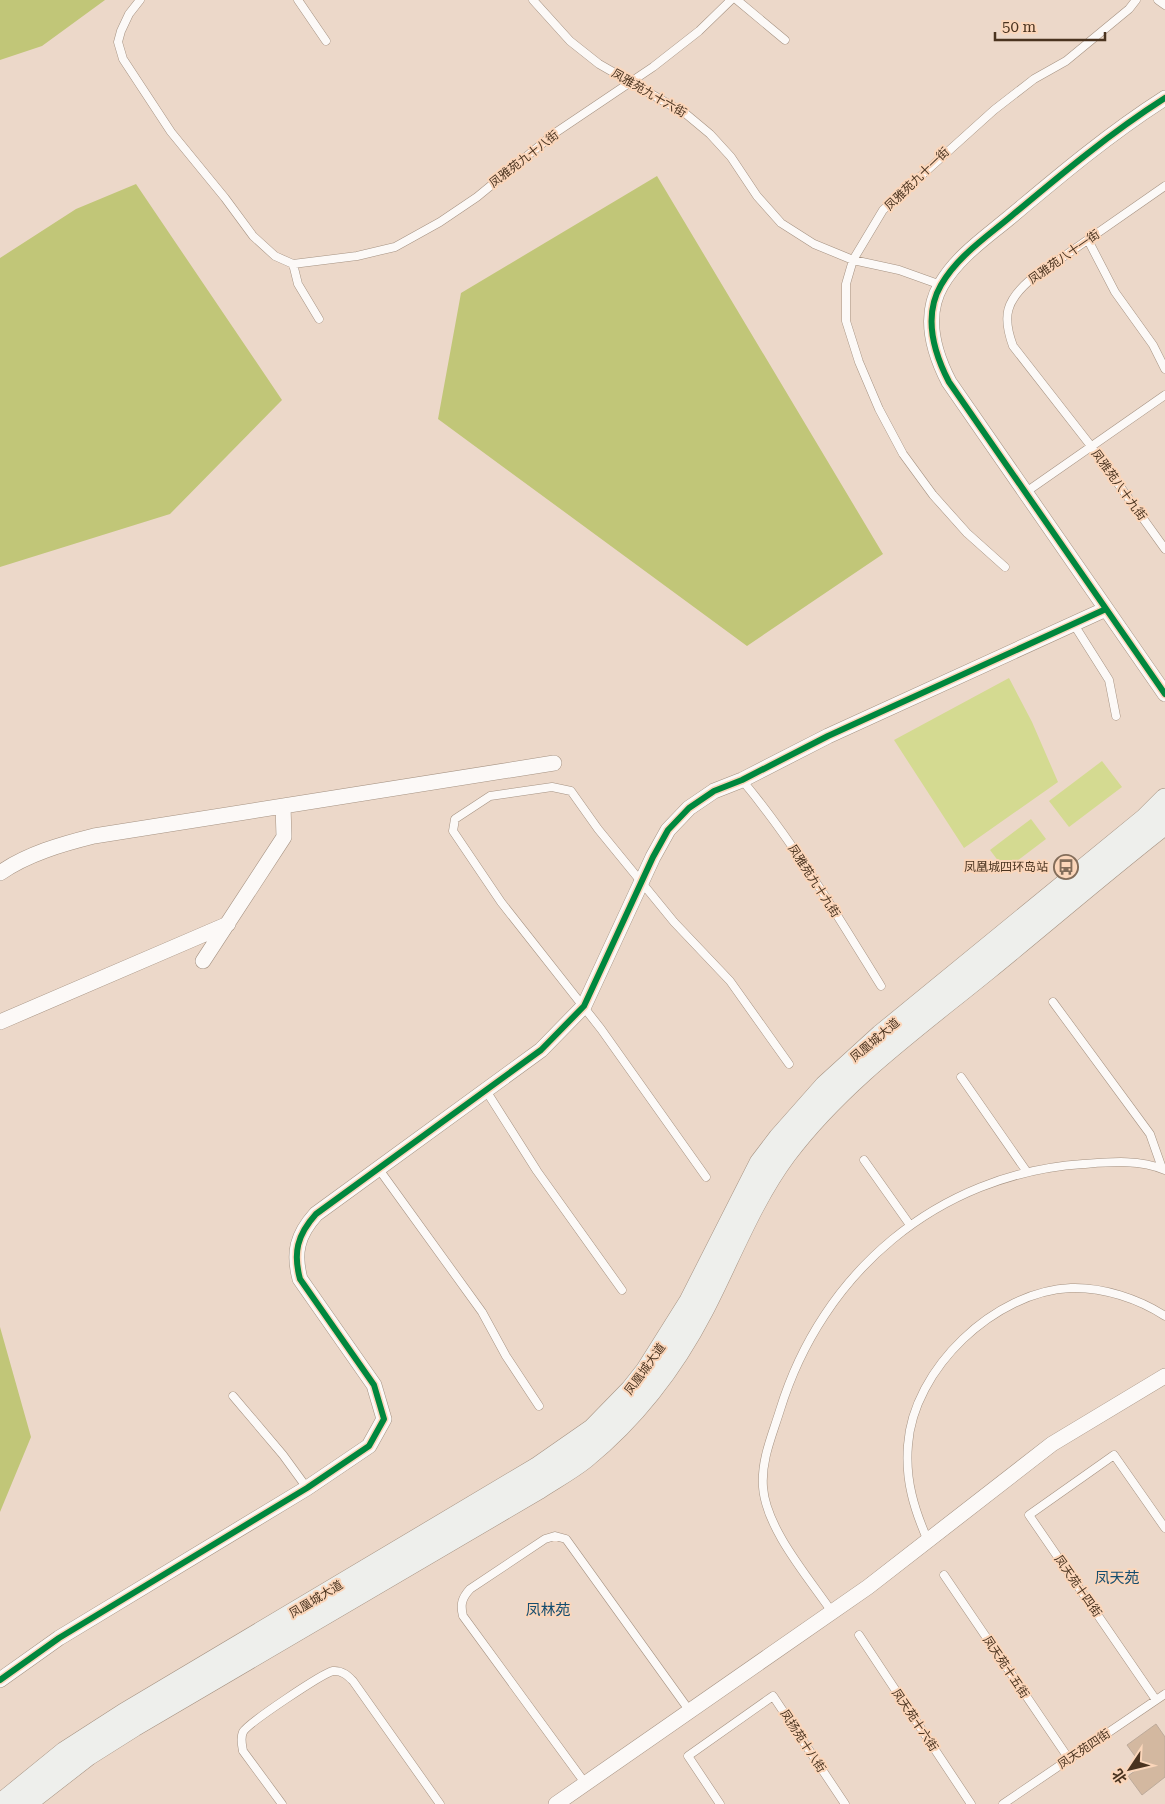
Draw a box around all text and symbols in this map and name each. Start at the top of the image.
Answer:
scale bar [995,10,1105,42]
text: 50 m [1002,18,1037,36]
street label: 凤雅苑九十六街 [609,66,689,120]
street label: 凤雅苑九十八街 [487,128,561,190]
street label: 凤雅苑九十一街 [882,145,952,213]
street label: 凤雅苑八十一街 [1026,227,1102,287]
street label: 凤雅苑八十九街 [1089,447,1149,523]
street label: 凤雅苑九十九街 [785,842,843,920]
bus stop icon: 凤凰城四环岛站 [1053,854,1079,880]
place label: 凤凰城四环岛站 [964,860,1048,874]
street label: 凤凰城大道 [848,1015,902,1065]
street label: 凤凰城大道 [622,1341,668,1397]
street label: 凤天苑十四街 [1052,1552,1104,1620]
district label: 凤天苑 [1094,1569,1140,1587]
street label: 凤凰城大道 [287,1578,345,1620]
district label: 凤林苑 [525,1601,571,1619]
street label: 凤天苑十五街 [980,1633,1032,1701]
street label: 凤天苑十六街 [889,1686,941,1754]
street label: 凤扬苑十八街 [778,1707,828,1775]
street label: 凤天苑四街 [1055,1726,1113,1772]
north arrow [1105,1744,1155,1794]
text: 北 [1109,1766,1130,1787]

